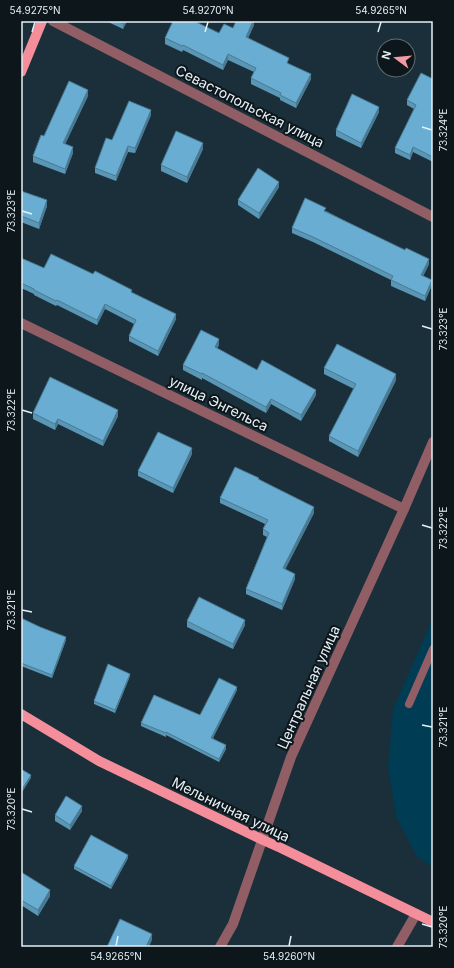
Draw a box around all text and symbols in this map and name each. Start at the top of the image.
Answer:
text: 54.9275°N [9,4,61,16]
text: 54.9270°N [182,4,234,16]
text: 54.9265°N [355,4,407,16]
north arrow [376,38,416,78]
text: N [379,49,394,61]
street label: Севастопольская улица [173,61,327,151]
text: 73.324°E [437,108,449,152]
text: 73.323°E [5,190,17,232]
text: 73.323°E [437,308,449,350]
street label: улица Энгельса [167,372,271,434]
text: 73.322°E [5,389,17,432]
text: 73.322°E [437,507,449,550]
text: 73.321°E [5,590,17,630]
street label: Центральная улица [273,623,343,751]
text: 73.321°E [437,707,449,747]
street label: Мельничная улица [169,773,293,845]
text: 73.320°E [5,787,17,831]
text: 73.320°E [437,905,449,949]
text: 54.9265°N [90,950,142,962]
text: 54.9260°N [263,950,315,962]

